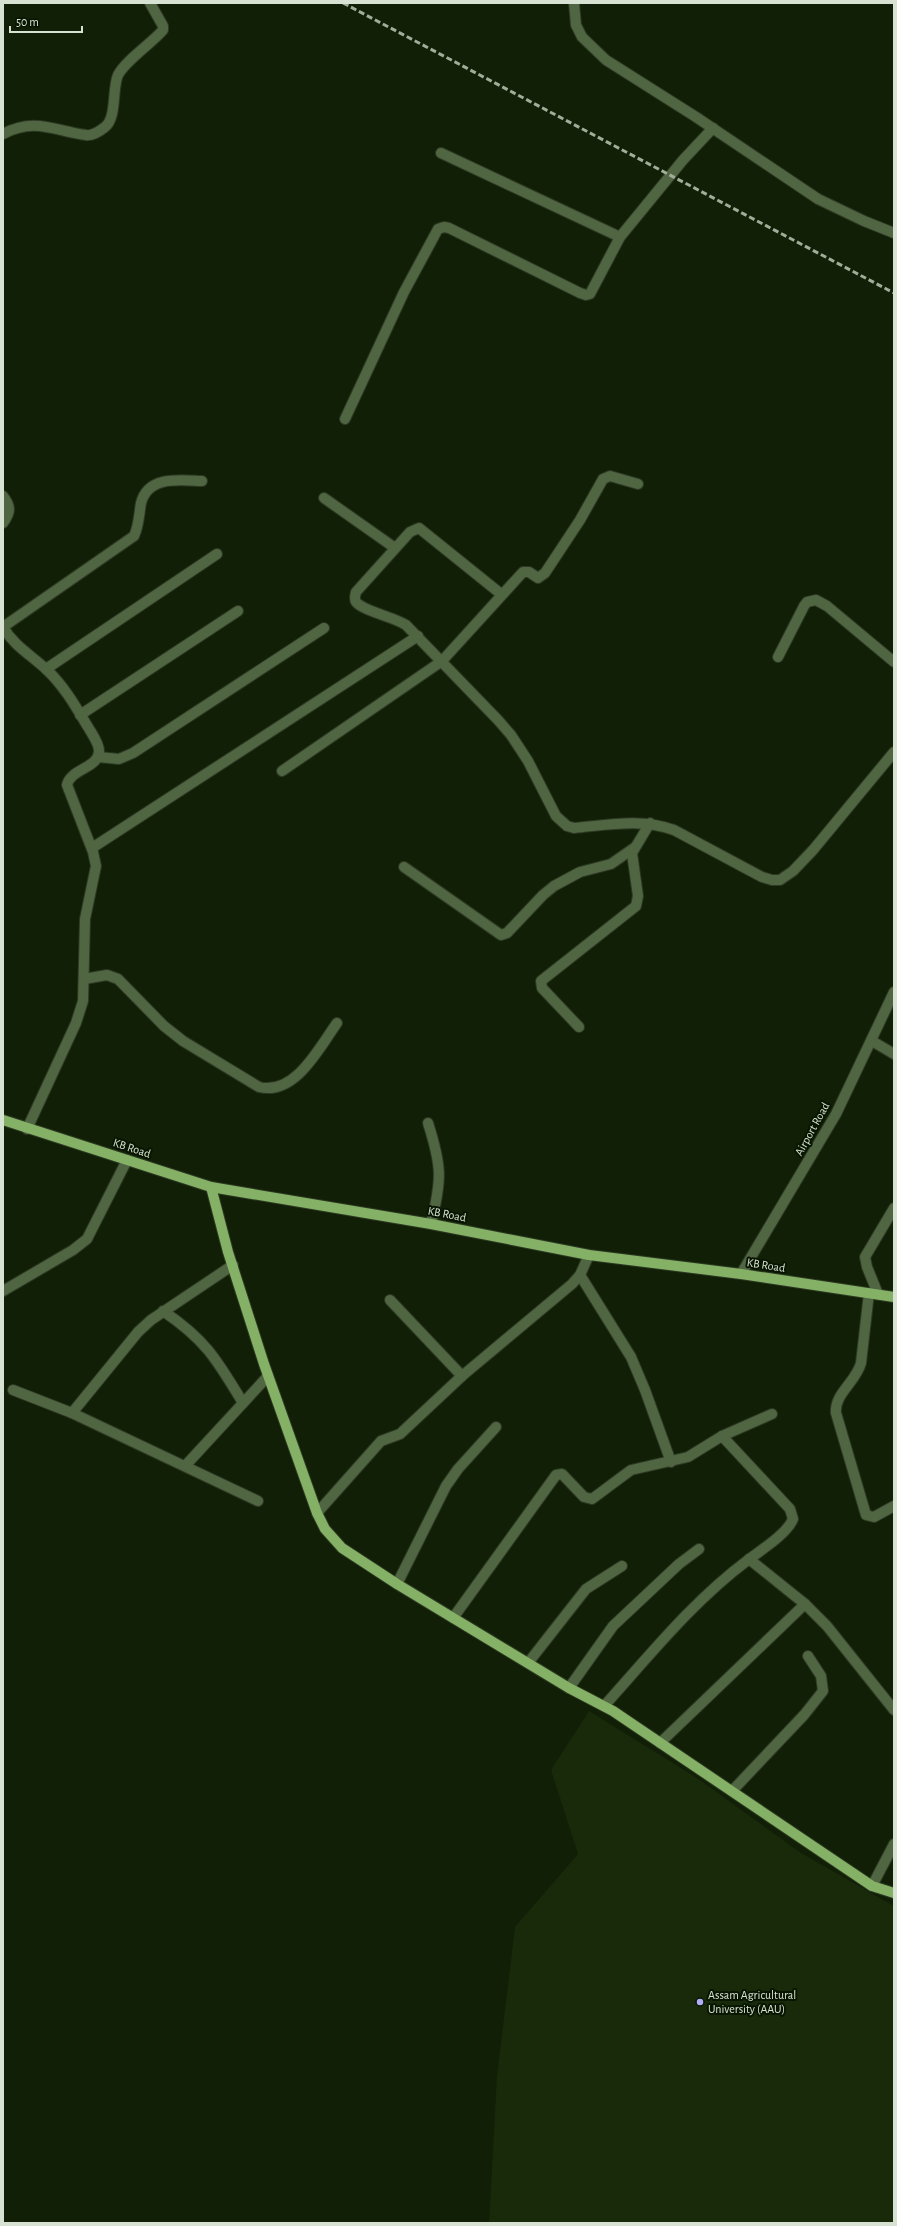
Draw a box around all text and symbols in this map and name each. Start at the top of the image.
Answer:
scale bar [10,8,82,34]
text: 50 m [16,16,39,28]
street label: Airport Road [792,1100,832,1158]
street label: KB Road [112,1136,152,1160]
street label: KB Road [427,1204,467,1224]
street label: KB Road [746,1256,786,1274]
place label: Assam Agricultural University (AAU) [708,1989,796,2016]
marker: Assam Agricultural University (AAU) [695,1997,705,2007]

